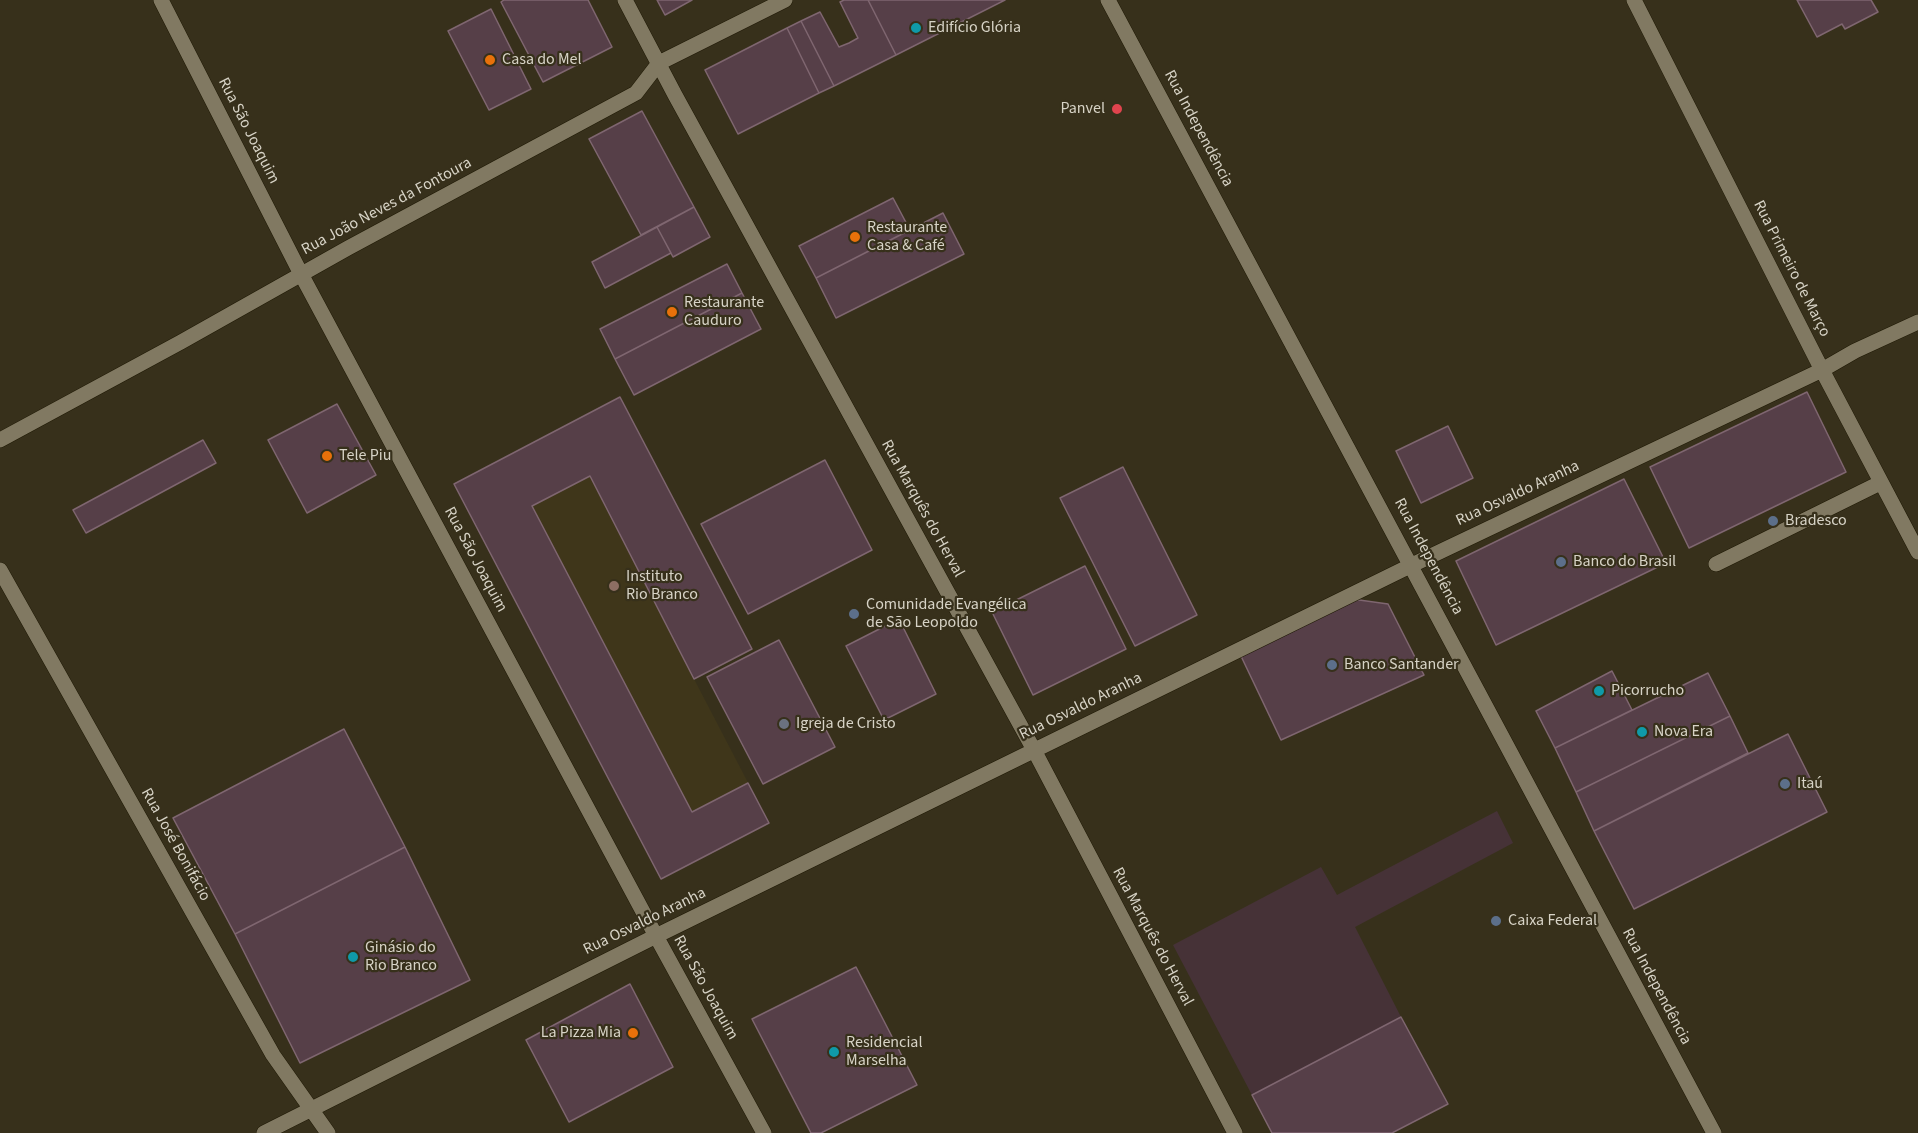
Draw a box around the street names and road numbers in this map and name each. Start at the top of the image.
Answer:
street label: Rua Independência [1159,67,1237,191]
street label: Rua São Joaquim [213,75,283,187]
street label: Rua João Neves da Fontoura [299,154,475,260]
street label: Rua Primeiro de Março [1748,197,1834,341]
street label: Rua Marquês do Herval [876,437,968,581]
street label: Rua Osvaldo Aranha [1453,457,1583,531]
street label: Rua Independência [1389,495,1467,619]
street label: Rua São Joaquim [439,504,511,616]
street label: Rua Osvaldo Aranha [1017,669,1145,745]
street label: Rua José Bonifácio [136,785,214,905]
street label: Rua Marquês do Herval [1107,865,1197,1009]
street label: Rua Osvaldo Aranha [581,884,709,960]
street label: Rua Independência [1617,925,1695,1049]
street label: Rua São Joaquim [668,932,742,1044]

